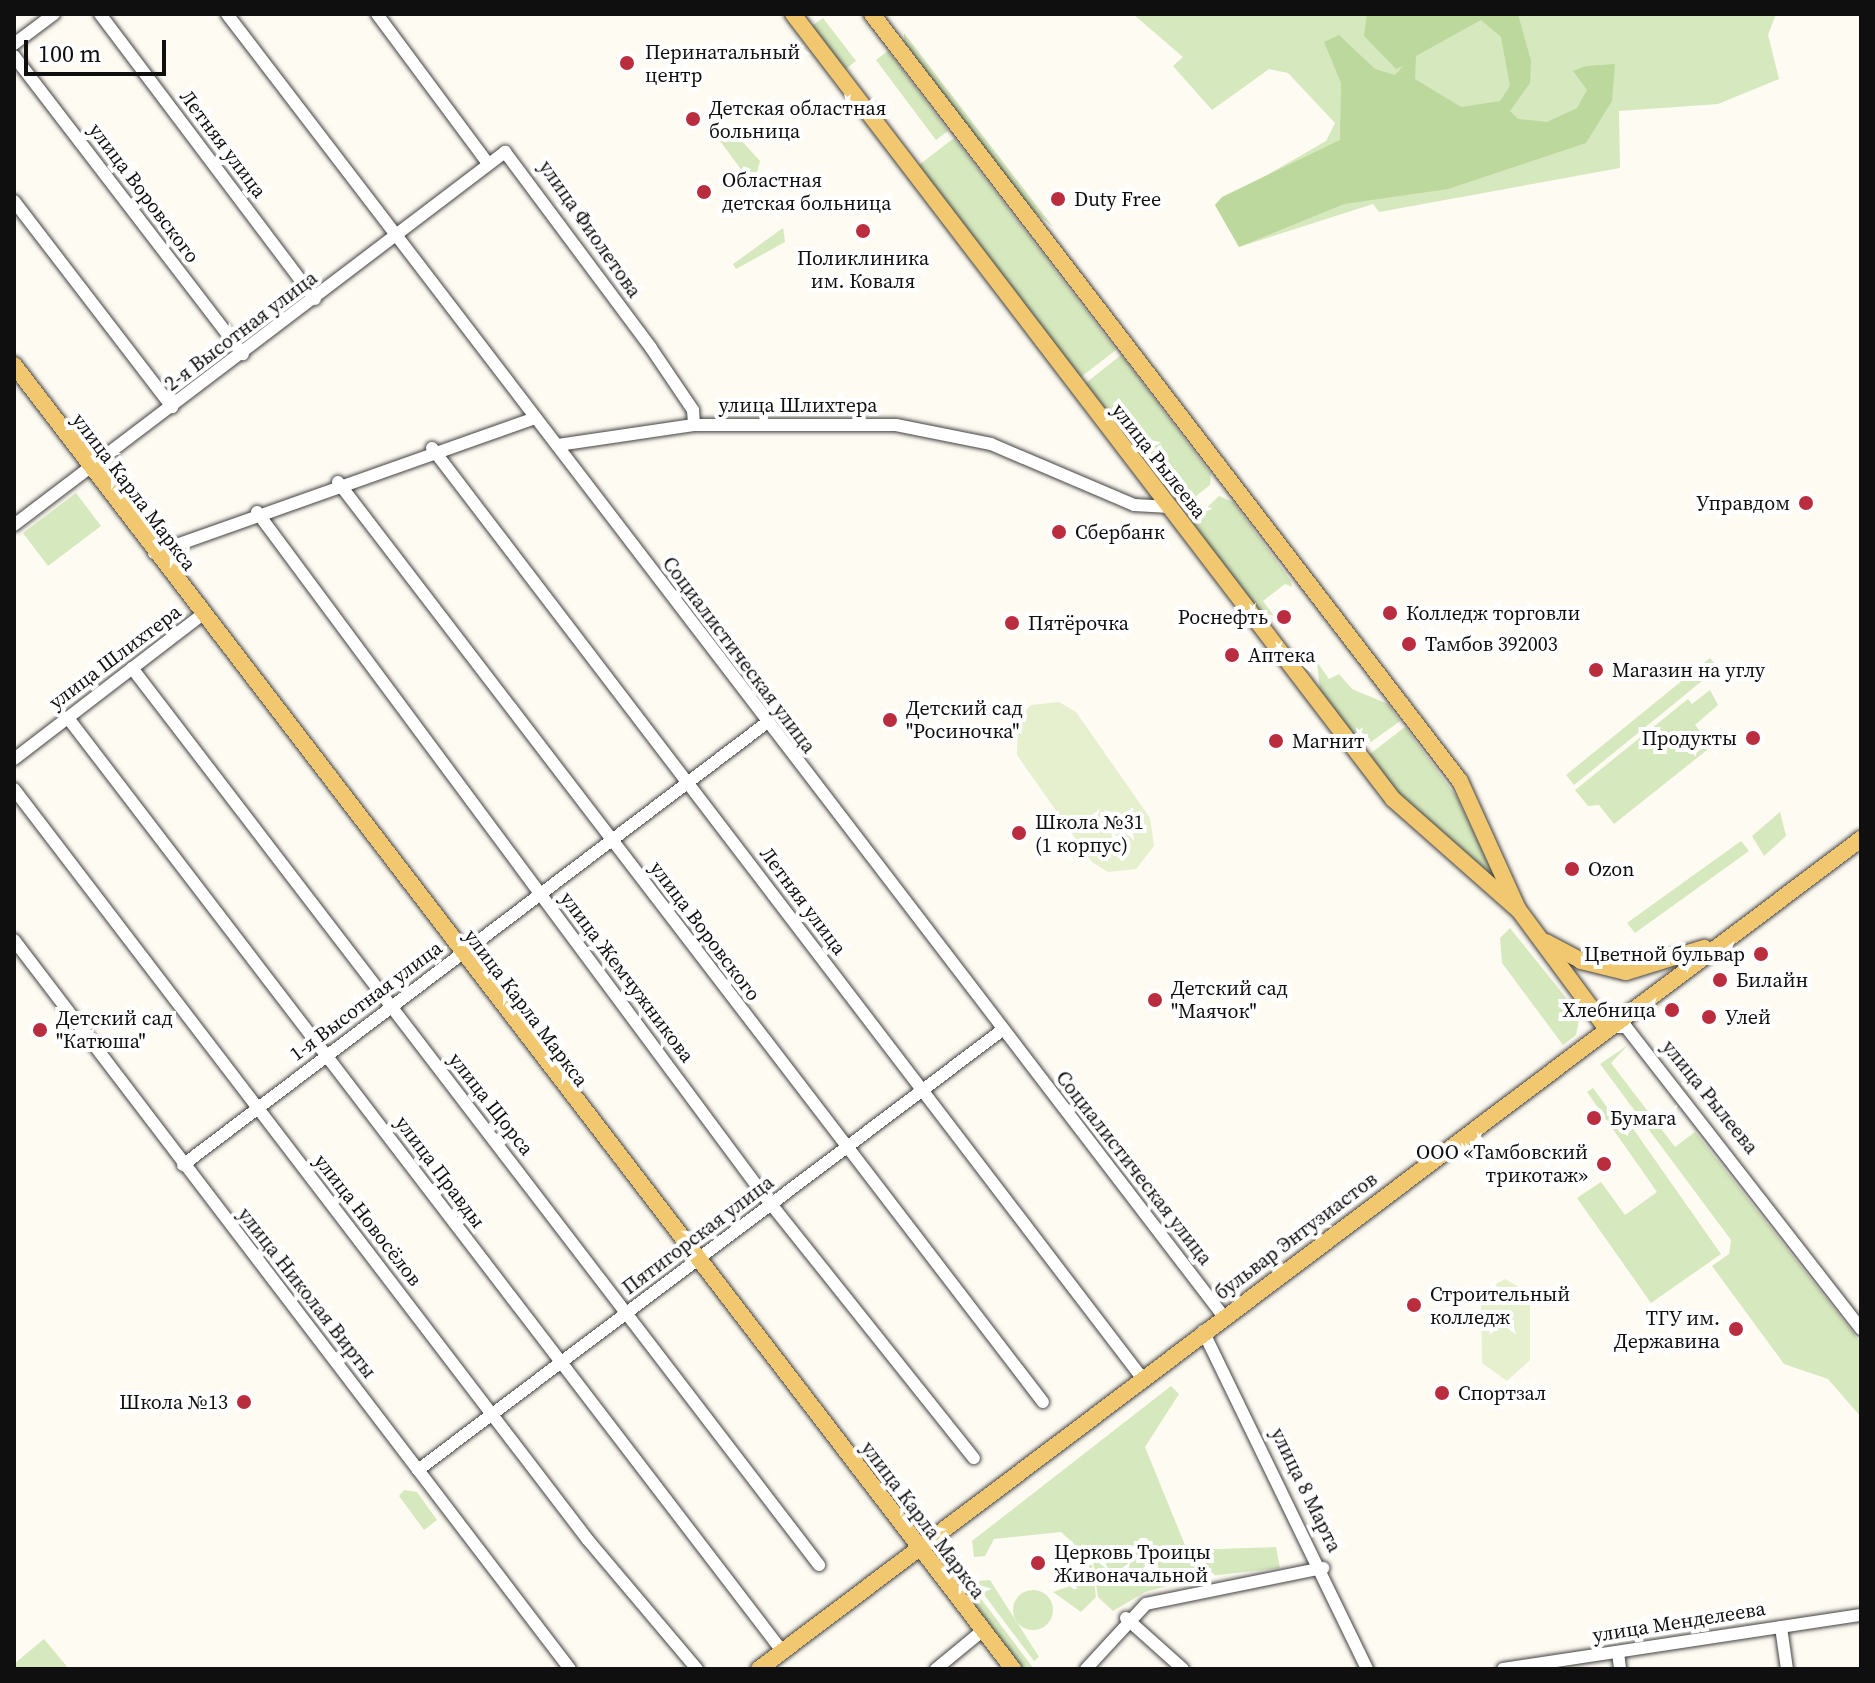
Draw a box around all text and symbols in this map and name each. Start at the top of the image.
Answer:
scale bar [28,24,170,74]
text: 100 m [38,37,101,70]
place label: Перинатальный центр [645,40,800,87]
marker: Перинатальный центр [616,52,638,74]
street label: Летняя улица [175,85,271,203]
place label: Детская областная больница [709,96,886,143]
marker: Детская областная больница [684,110,702,128]
street label: улица Воровского [84,118,204,268]
street label: улица Фиолетова [534,156,646,302]
place label: Областная детская больница [722,168,891,215]
marker: Областная детская больница [693,181,715,203]
place label: Duty Free [1074,187,1161,211]
marker: Duty Free [1049,190,1067,208]
marker: Поликлиника им. Коваля [852,220,874,242]
place label: Поликлиника им. Коваля [797,246,929,293]
street label: 2-я Высотная улица [160,266,322,396]
street label: улица Шлихтера [719,393,877,417]
street label: улица Рылеева [1107,399,1211,523]
street label: улица Карла Маркса [67,408,201,576]
place label: Управдом [1696,491,1790,515]
marker: Управдом [1797,494,1815,512]
place label: Сбербанк [1075,520,1165,544]
marker: Сбербанк [1050,523,1068,541]
street label: Социалистическая улица [657,552,821,758]
street label: улица Шлихтера [44,600,186,714]
place label: Колледж торговли [1406,601,1580,625]
marker: Колледж торговли [1381,604,1399,622]
place label: Роснефть [1178,605,1268,629]
marker: Роснефть [1275,608,1293,626]
place label: Пятёрочка [1028,611,1129,635]
marker: Пятёрочка [1003,614,1021,632]
place label: Тамбов 392003 [1425,632,1558,656]
marker: Тамбов 392003 [1400,635,1418,653]
place label: Аптека [1248,643,1315,667]
marker: Аптека [1223,646,1241,664]
place label: Магазин на углу [1612,658,1765,682]
marker: Магазин на углу [1587,661,1605,679]
place label: Детский сад "Росиночка" [906,696,1023,743]
marker: Детский сад "Росиночка" [881,711,899,729]
place label: Продукты [1642,726,1737,750]
place label: Магнит [1292,729,1365,753]
marker: Продукты [1744,729,1762,747]
marker: Магнит [1267,732,1285,750]
place label: Школа №31 (1 корпус) [1035,810,1144,857]
marker: Школа №31 (1 корпус) [1010,824,1028,842]
street label: Летняя улица [755,842,851,960]
street label: улица Воровского [645,856,765,1006]
place label: Ozon [1588,857,1634,881]
marker: Ozon [1563,860,1581,878]
street label: улица Жемчужникова [555,887,699,1067]
street label: улица Карла Маркса [459,924,593,1092]
street label: 1-я Высотная улица [285,936,447,1066]
place label: Цветной бульвар [1584,942,1745,966]
marker: Цветной бульвар [1752,945,1770,963]
place label: Билайн [1736,968,1808,992]
marker: Билайн [1711,971,1729,989]
place label: Детский сад "Маячок" [1171,976,1288,1023]
marker: Детский сад "Маячок" [1146,991,1164,1009]
place label: Хлебница [1562,998,1656,1022]
marker: Хлебница [1663,1001,1681,1019]
place label: Улей [1725,1005,1771,1029]
place label: Детский сад "Катюша" [56,1006,173,1053]
marker: Улей [1700,1008,1718,1026]
marker: Детский сад "Катюша" [31,1021,49,1039]
street label: улица Рылеева [1657,1035,1763,1159]
street label: улица Щорса [443,1048,539,1160]
street label: Социалистическая улица [1051,1066,1217,1270]
place label: Бумага [1610,1106,1676,1130]
marker: Бумага [1585,1109,1603,1127]
street label: улица Правды [390,1111,490,1233]
place label: ООО «Тамбовский трикотаж» [1416,1140,1588,1187]
street label: улица Новосёлов [309,1149,427,1291]
marker: ООО «Тамбовский трикотаж» [1595,1155,1613,1173]
street label: бульвар Энтузиастов [1210,1167,1382,1305]
street label: Пятигорская улица [618,1170,778,1300]
street label: улица Николая Вирты [233,1203,381,1383]
place label: Строительный колледж [1430,1282,1570,1329]
marker: Строительный колледж [1405,1296,1423,1314]
place label: ТГУ им. Державина [1614,1306,1720,1353]
marker: ТГУ им. Державина [1727,1320,1745,1338]
place label: Спортзал [1458,1381,1546,1405]
marker: Спортзал [1433,1384,1451,1402]
place label: Школа №13 [119,1390,228,1414]
marker: Школа №13 [235,1393,253,1411]
street label: улица 8 Марта [1266,1424,1346,1556]
street label: улица Карла Маркса [856,1436,990,1604]
place label: Церковь Троицы Живоначальной [1054,1540,1211,1587]
marker: Церковь Троицы Живоначальной [1029,1554,1047,1572]
street label: улица Менделеева [1591,1596,1767,1648]

